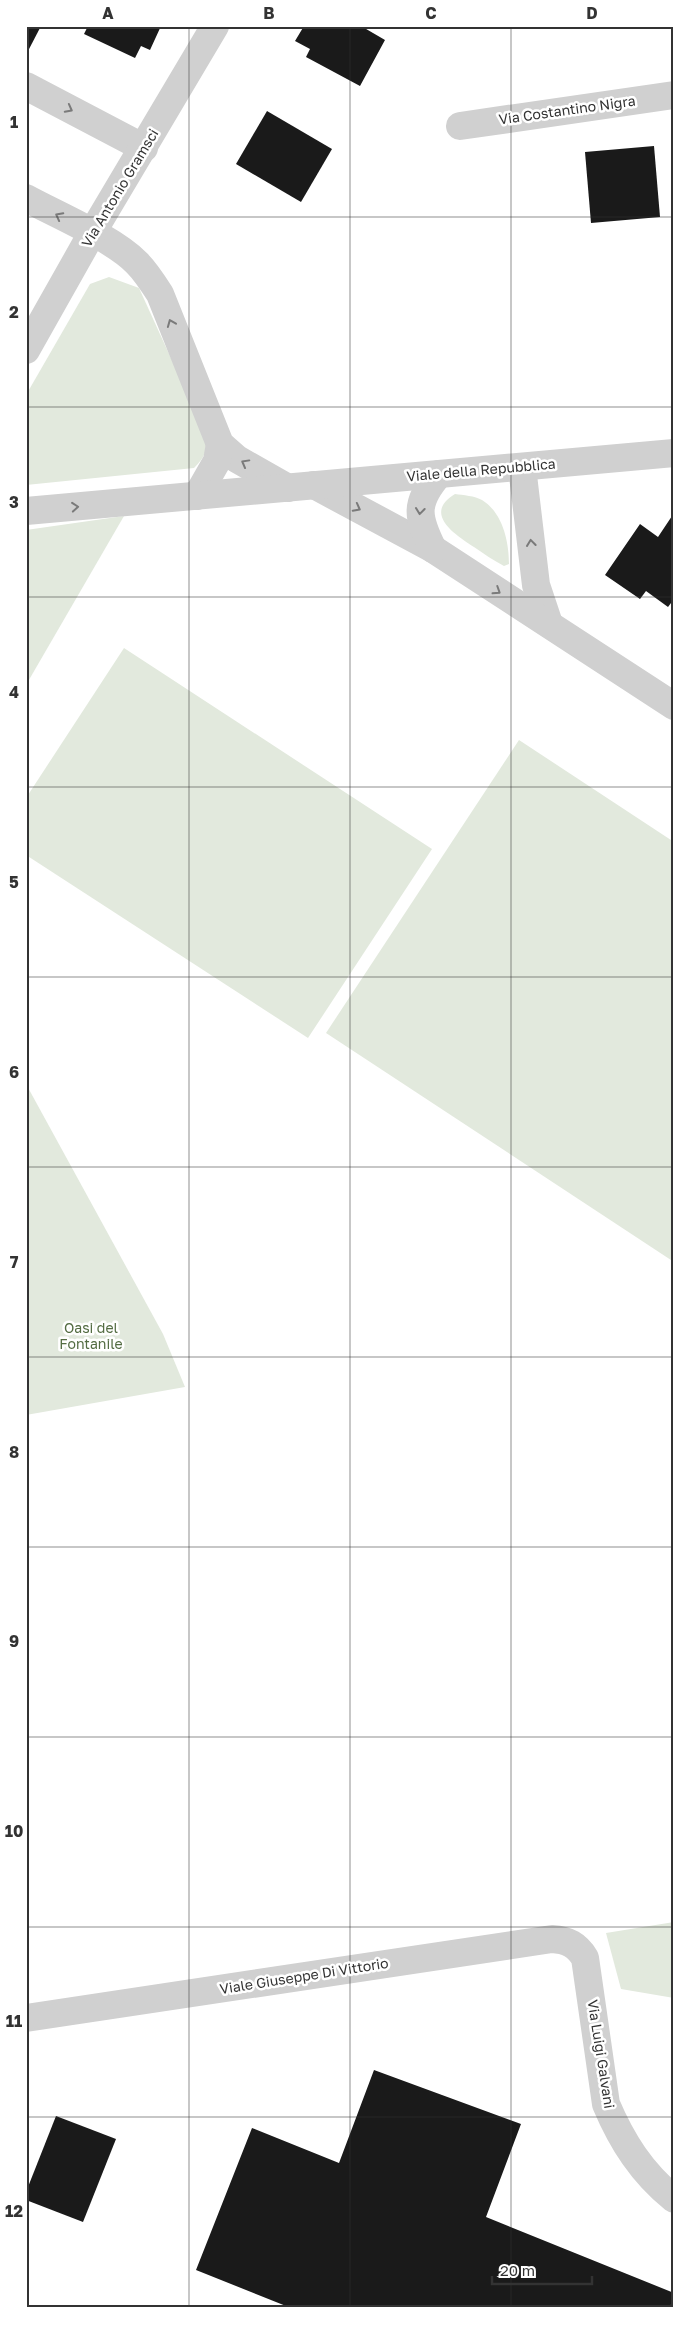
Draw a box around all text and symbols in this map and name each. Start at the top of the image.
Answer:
text: A [102,3,114,23]
text: B [263,3,275,23]
text: C [425,3,437,23]
text: D [586,3,598,23]
street label: Via Costantino Nigra [497,91,636,128]
one-way arrow [64,102,73,112]
text: 1 [10,112,18,132]
street label: Via Antonio Gramsci [78,126,162,250]
one-way arrow [55,212,64,222]
text: 2 [9,302,19,322]
one-way arrow [167,319,177,328]
street label: Viale della Repubblica [406,455,556,484]
one-way arrow [242,460,251,470]
text: 3 [9,492,19,512]
one-way arrow [71,502,79,513]
one-way arrow [352,502,361,512]
one-way arrow [415,507,426,515]
one-way arrow [526,538,537,546]
one-way arrow [492,584,501,594]
text: 4 [9,682,19,702]
text: 5 [9,872,19,892]
text: 6 [9,1062,19,1082]
text: 7 [10,1252,19,1272]
park label: Oasi del Fontanile [59,1319,123,1352]
text: 8 [9,1442,19,1462]
text: 9 [9,1631,19,1651]
text: 10 [5,1821,23,1841]
street label: Viale Giuseppe Di Vittorio [218,1954,390,1997]
street label: Via Luigi Galvani [584,1998,618,2110]
text: 11 [6,2011,22,2031]
text: 12 [5,2201,23,2221]
scale bar [492,2254,592,2286]
text: 20 m [500,2261,535,2279]

